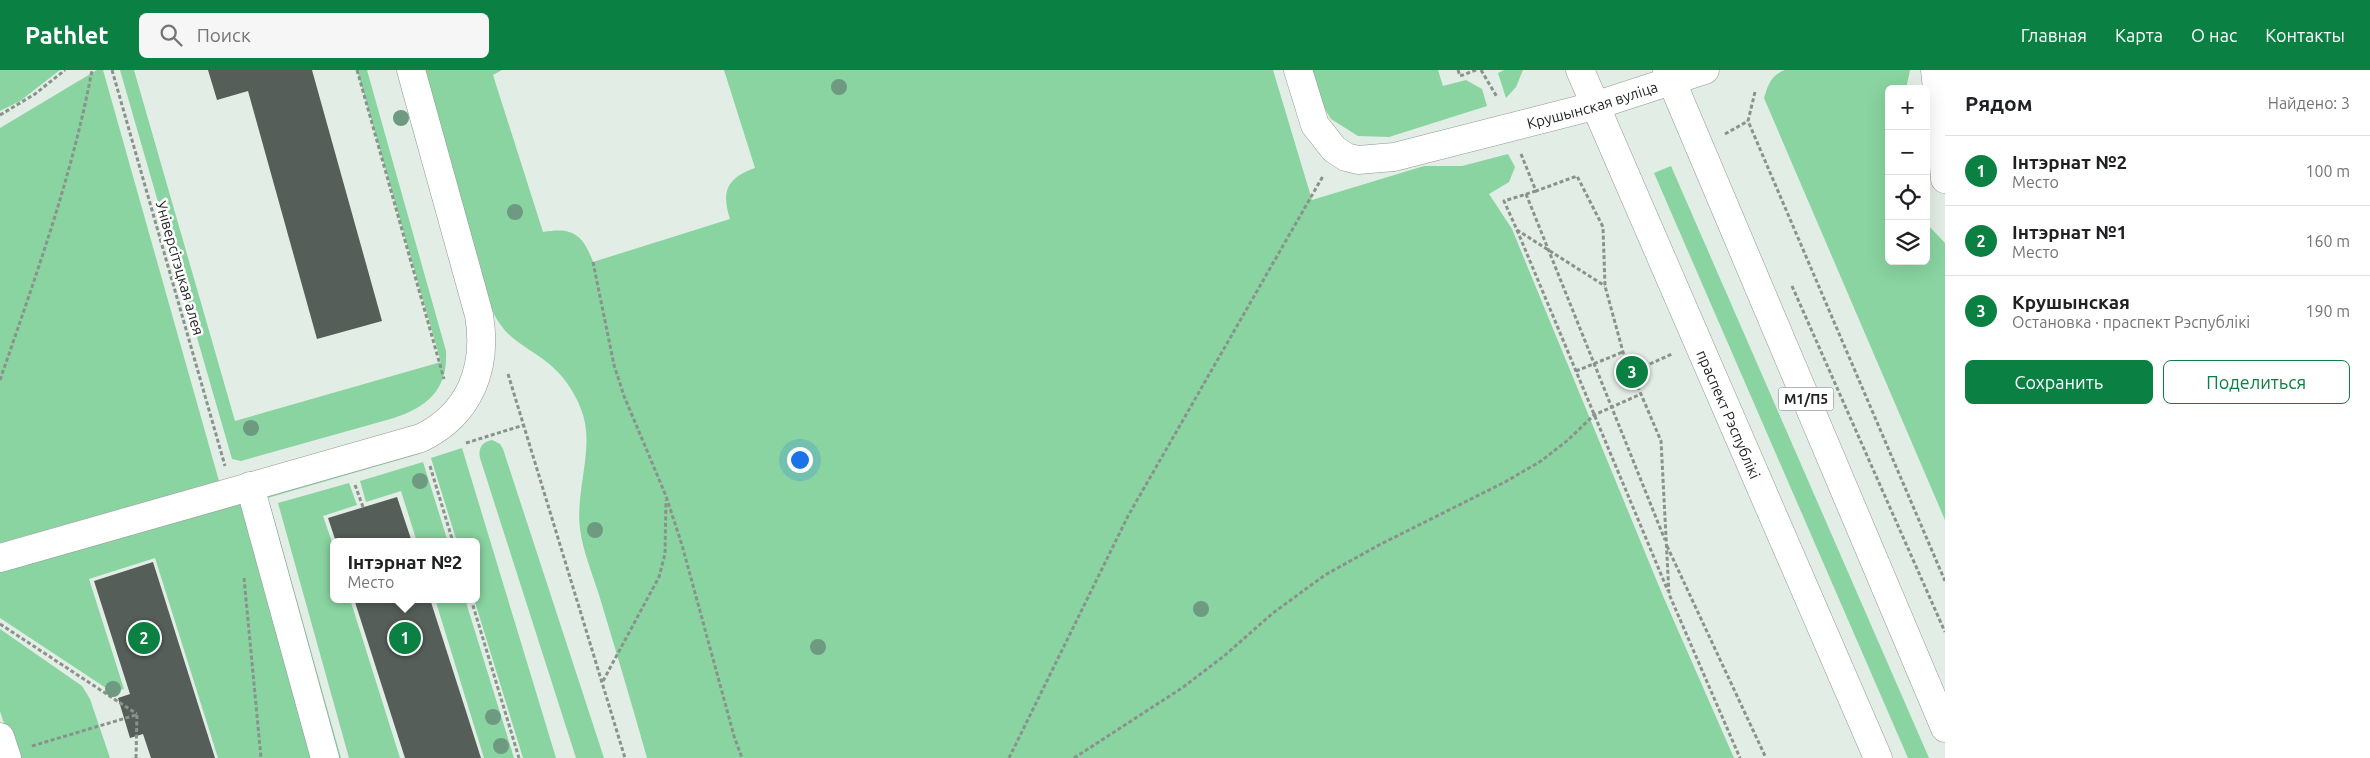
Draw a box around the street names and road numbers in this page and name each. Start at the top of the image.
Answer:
street label: Крушынская вуліца [1525,77,1660,131]
street label: Універсітэцкая алея [153,199,207,337]
street label: праспект Рэспублікі [1694,347,1764,481]
road number: М1/П5 [1778,388,1834,410]

